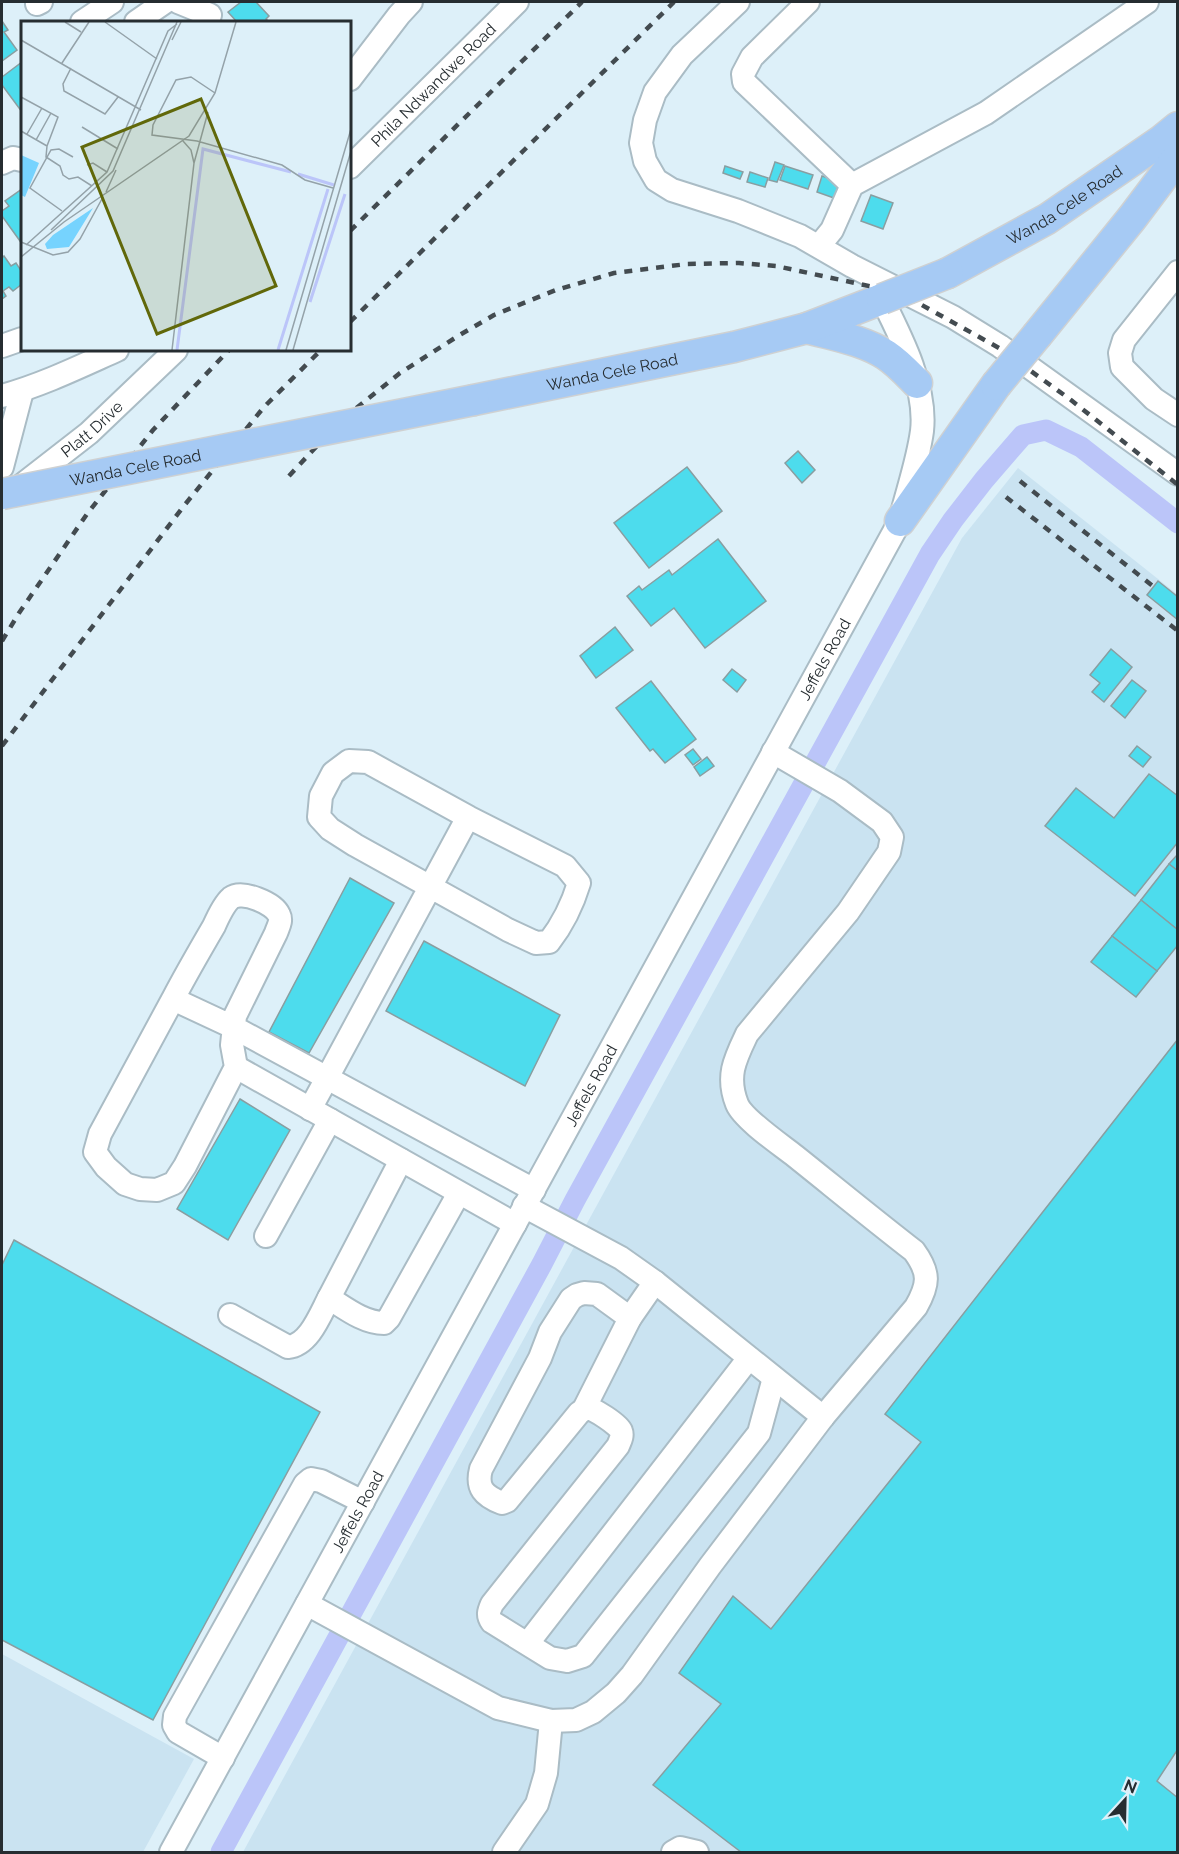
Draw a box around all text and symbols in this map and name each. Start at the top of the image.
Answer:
street label: Phila Ndwandwe Road [367,19,500,151]
inset map [21,21,351,351]
street label: Wanda Cele Road [1004,161,1126,249]
street label: Wanda Cele Road [545,350,680,395]
street label: Platt Drive [57,397,127,461]
street label: Wanda Cele Road [68,446,203,490]
street label: Jeffels Road [795,615,855,703]
street label: Jeffels Road [561,1042,621,1130]
street label: Jeffels Road [328,1468,388,1556]
north arrow [1095,1770,1155,1830]
text: N [1121,1775,1140,1798]

